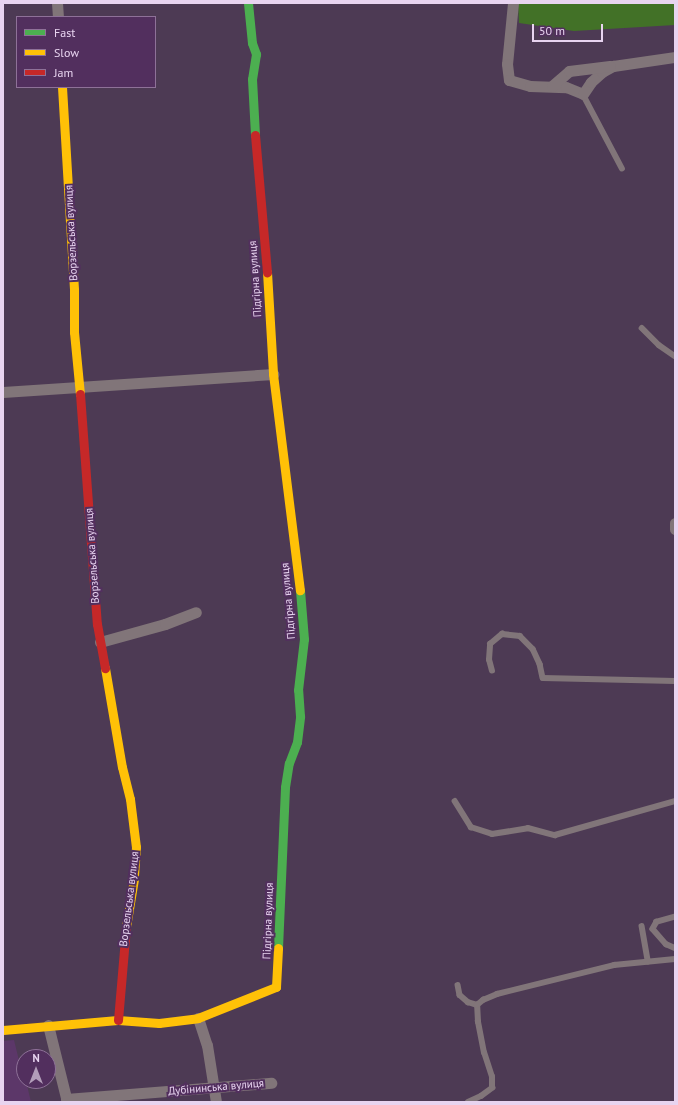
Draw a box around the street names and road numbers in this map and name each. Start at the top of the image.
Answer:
street label: Ворзельська вулиця [62,185,80,281]
street label: Підгірна вулиця [246,240,264,318]
street label: Ворзельська вулиця [82,508,102,604]
street label: Підгірна вулиця [278,562,298,640]
street label: Ворзельська вулиця [117,851,141,947]
street label: Підгірна вулиця [260,882,276,960]
street label: Дубінинська вулиця [168,1076,264,1098]

